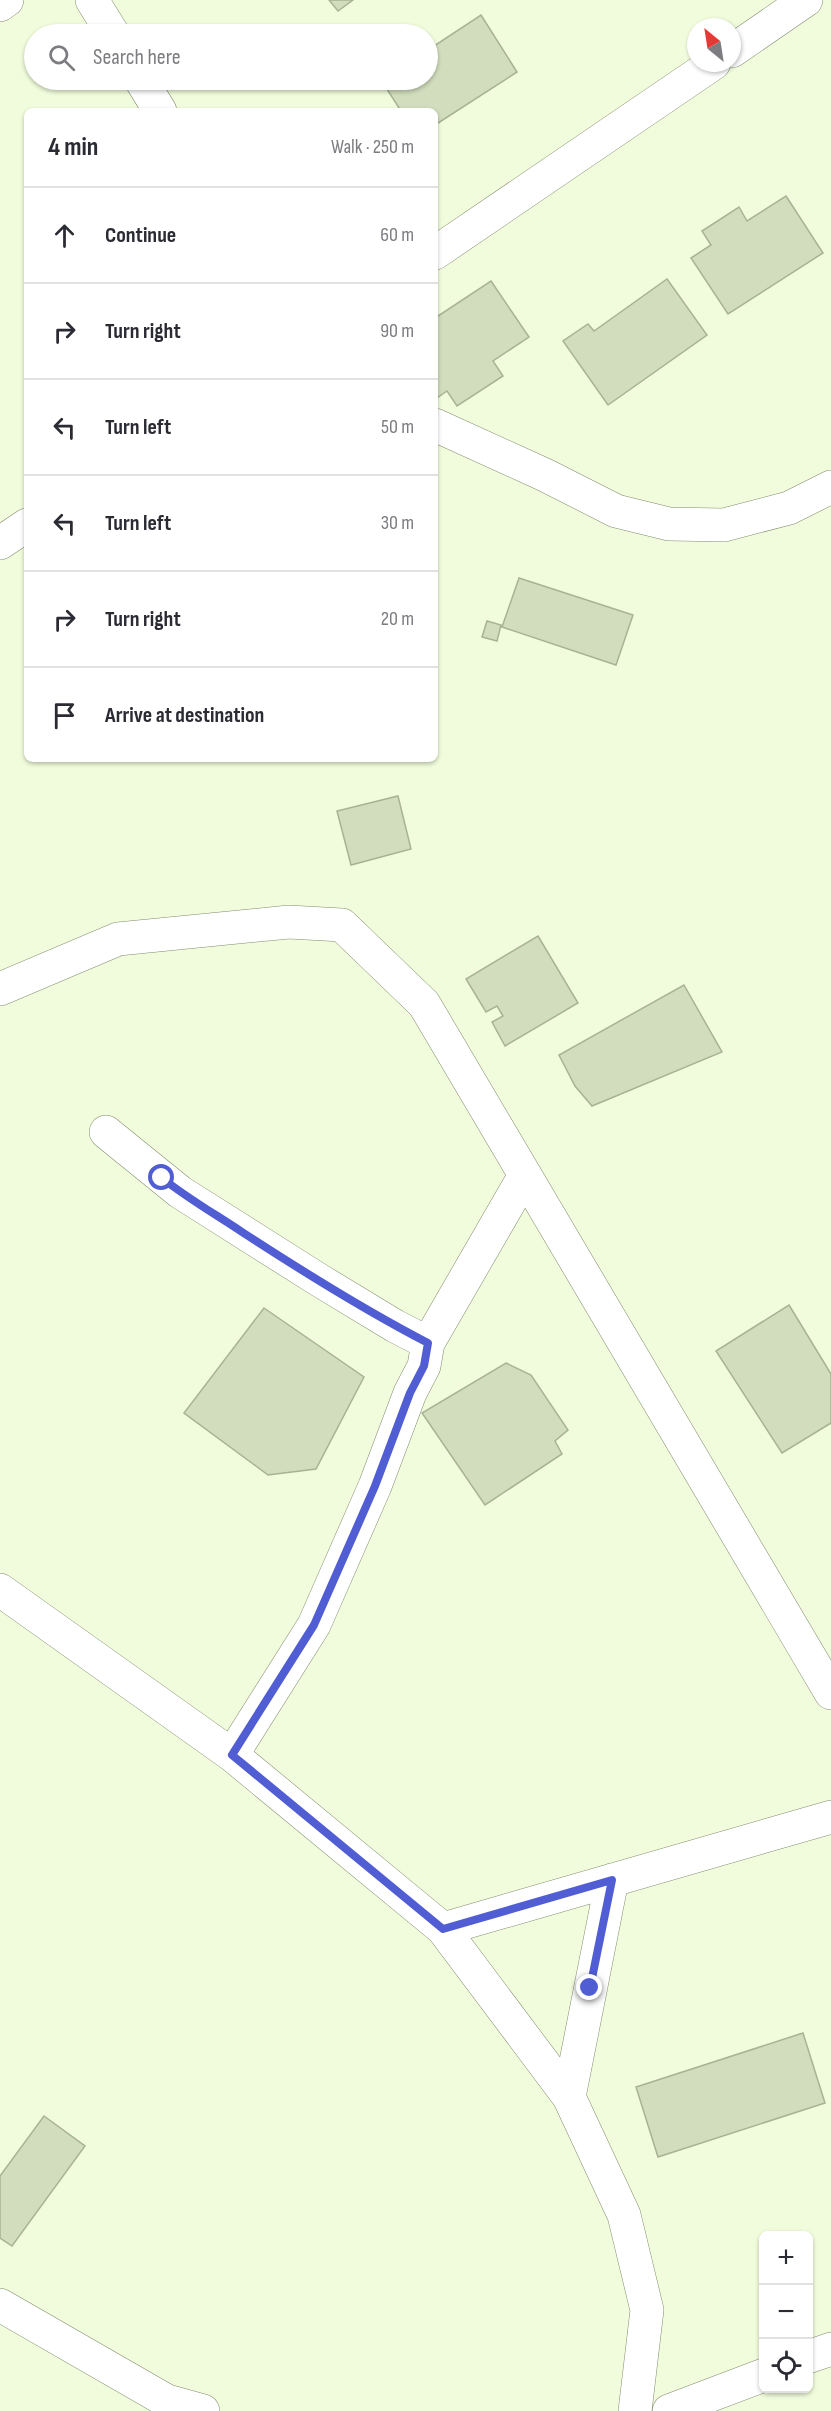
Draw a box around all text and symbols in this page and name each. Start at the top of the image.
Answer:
north arrow [687,18,741,72]
search box [24,24,438,90]
icon: search [45,41,78,74]
text: Search here [93,44,180,71]
text: 4 min [48,132,98,163]
text: Walk · 250 m [331,135,414,159]
icon: ahead [48,219,81,252]
text: Continue [105,222,176,249]
text: 60 m [380,223,414,247]
icon: right [48,315,81,348]
text: Turn right [105,318,181,345]
text: 90 m [380,319,414,343]
icon: left [48,411,81,444]
text: Turn left [105,414,171,441]
text: 50 m [381,415,414,439]
icon: left [48,507,81,540]
text: Turn left [105,510,171,537]
text: 30 m [381,511,414,535]
icon: right [48,603,81,636]
text: Turn right [105,606,181,633]
text: 20 m [381,607,414,631]
icon: arrive [48,699,81,732]
text: Arrive at destination [105,702,264,729]
route start [148,1164,174,1190]
route end [576,1974,602,2000]
map controls [759,2231,813,2393]
button: + [759,2231,813,2285]
button: − [759,2285,813,2339]
button: locate [759,2339,813,2393]

